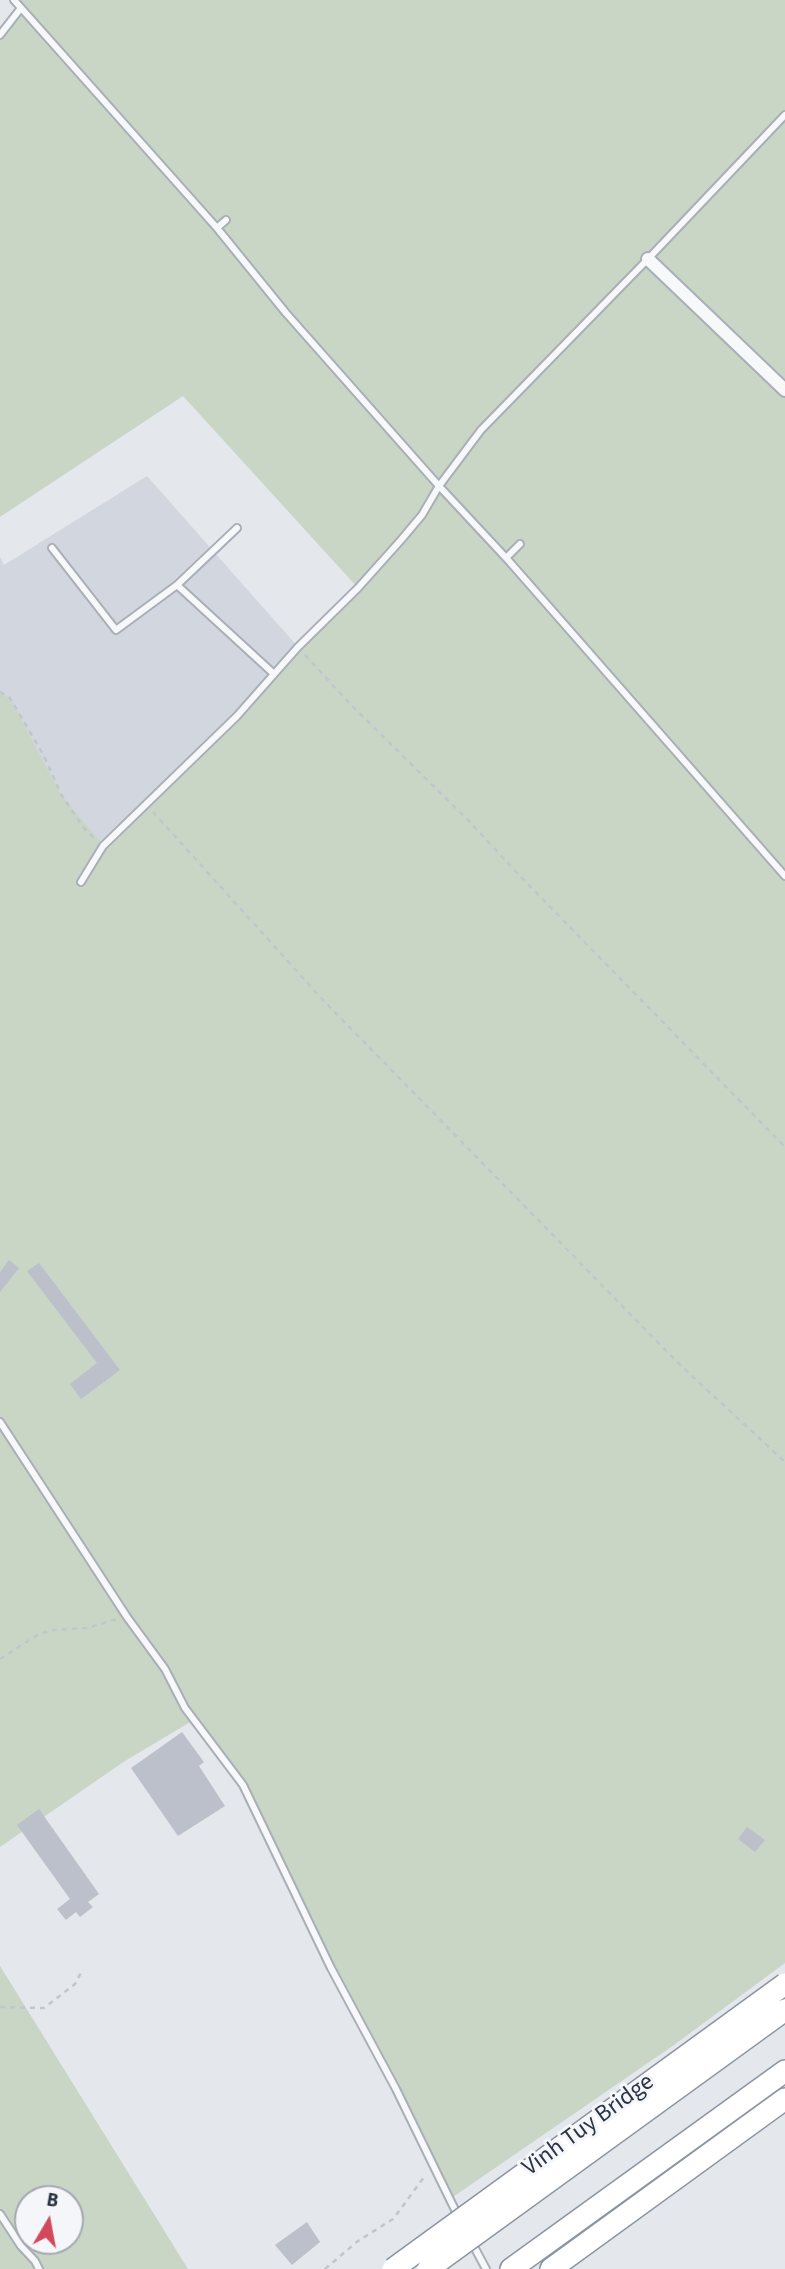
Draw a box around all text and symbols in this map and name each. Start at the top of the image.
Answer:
street label: Vinh Tuy Bridge [518,2069,660,2183]
north arrow [14,2185,84,2255]
text: B [44,2187,60,2215]

